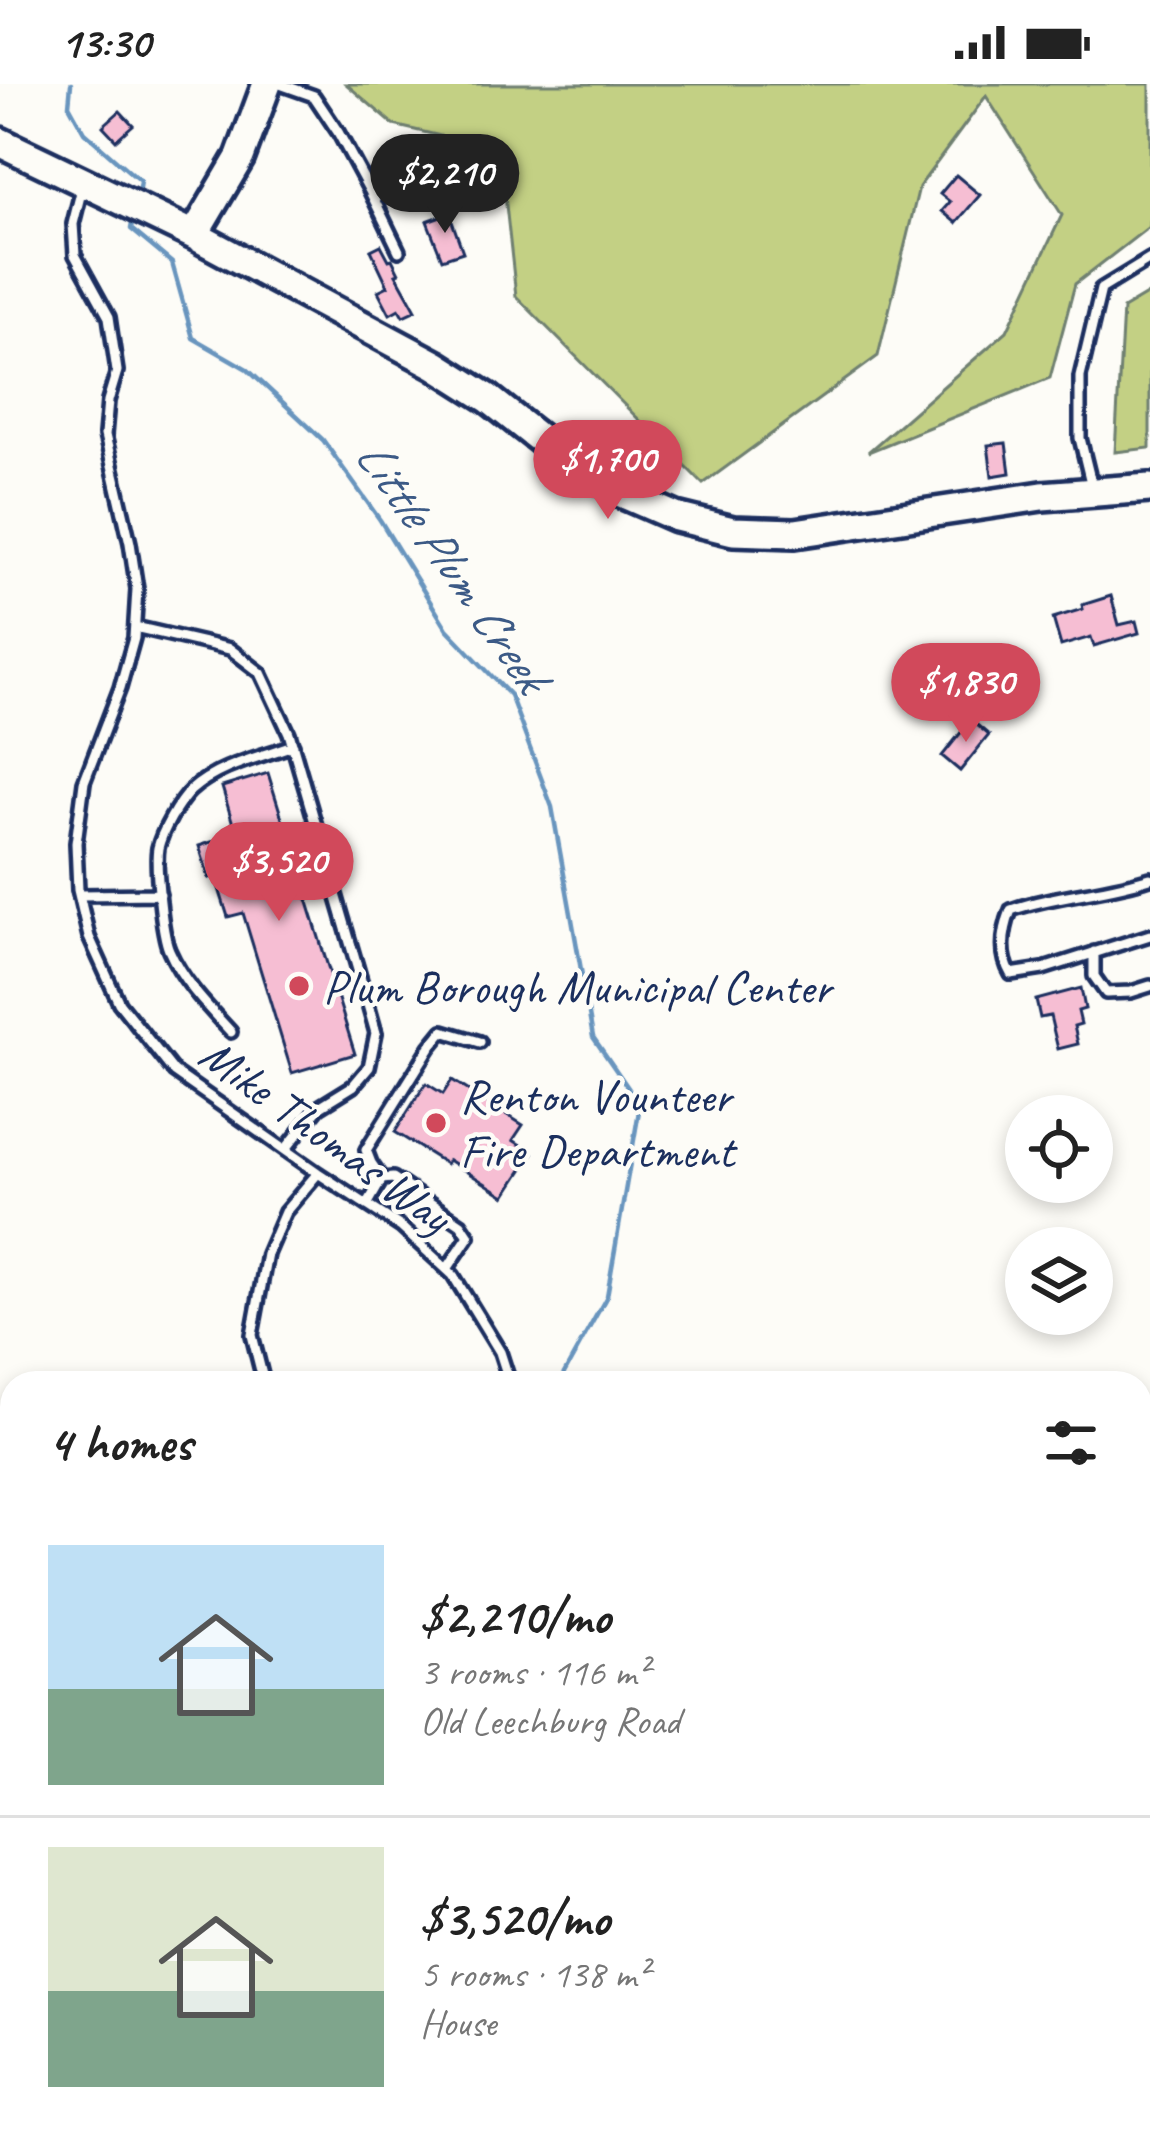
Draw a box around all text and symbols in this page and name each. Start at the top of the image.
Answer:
text: 13:30 [60,14,150,71]
pin: $2,210 [347,134,543,236]
text: $2,210 [397,148,493,197]
pin: $1,700 [510,420,706,522]
water label: Little Plum Creek [342,426,567,710]
text: $1,700 [560,434,656,483]
pin: $1,830 [868,643,1064,745]
text: $1,830 [918,657,1014,706]
pin: $3,520 [181,822,377,924]
text: $3,520 [232,836,326,885]
place label: Plum Borough Municipal Center [323,957,835,1017]
marker: Plum Borough Municipal Center [286,973,312,999]
street label: Mike Thomas Way [188,1024,466,1248]
place label: Renton Vounteer Fire Department [460,1066,738,1181]
map controls [1005,1095,1113,1335]
button: locate [1005,1095,1113,1203]
marker: Renton Vounteer Fire Department [423,1110,449,1136]
button: layers [1005,1227,1113,1335]
icon: filters [1038,1410,1104,1476]
text: 4 homes [48,1411,192,1475]
text: $2,210/mo [420,1584,610,1648]
icon: home [144,1593,288,1737]
text: 3 rooms · 116 m² [420,1648,648,1697]
text: Old Leechburg Road [420,1697,680,1746]
text: $3,520/mo [420,1886,609,1950]
icon: home [144,1895,288,2039]
text: 5 rooms · 138 m² [420,1950,648,1999]
text: House [420,1999,496,2048]

